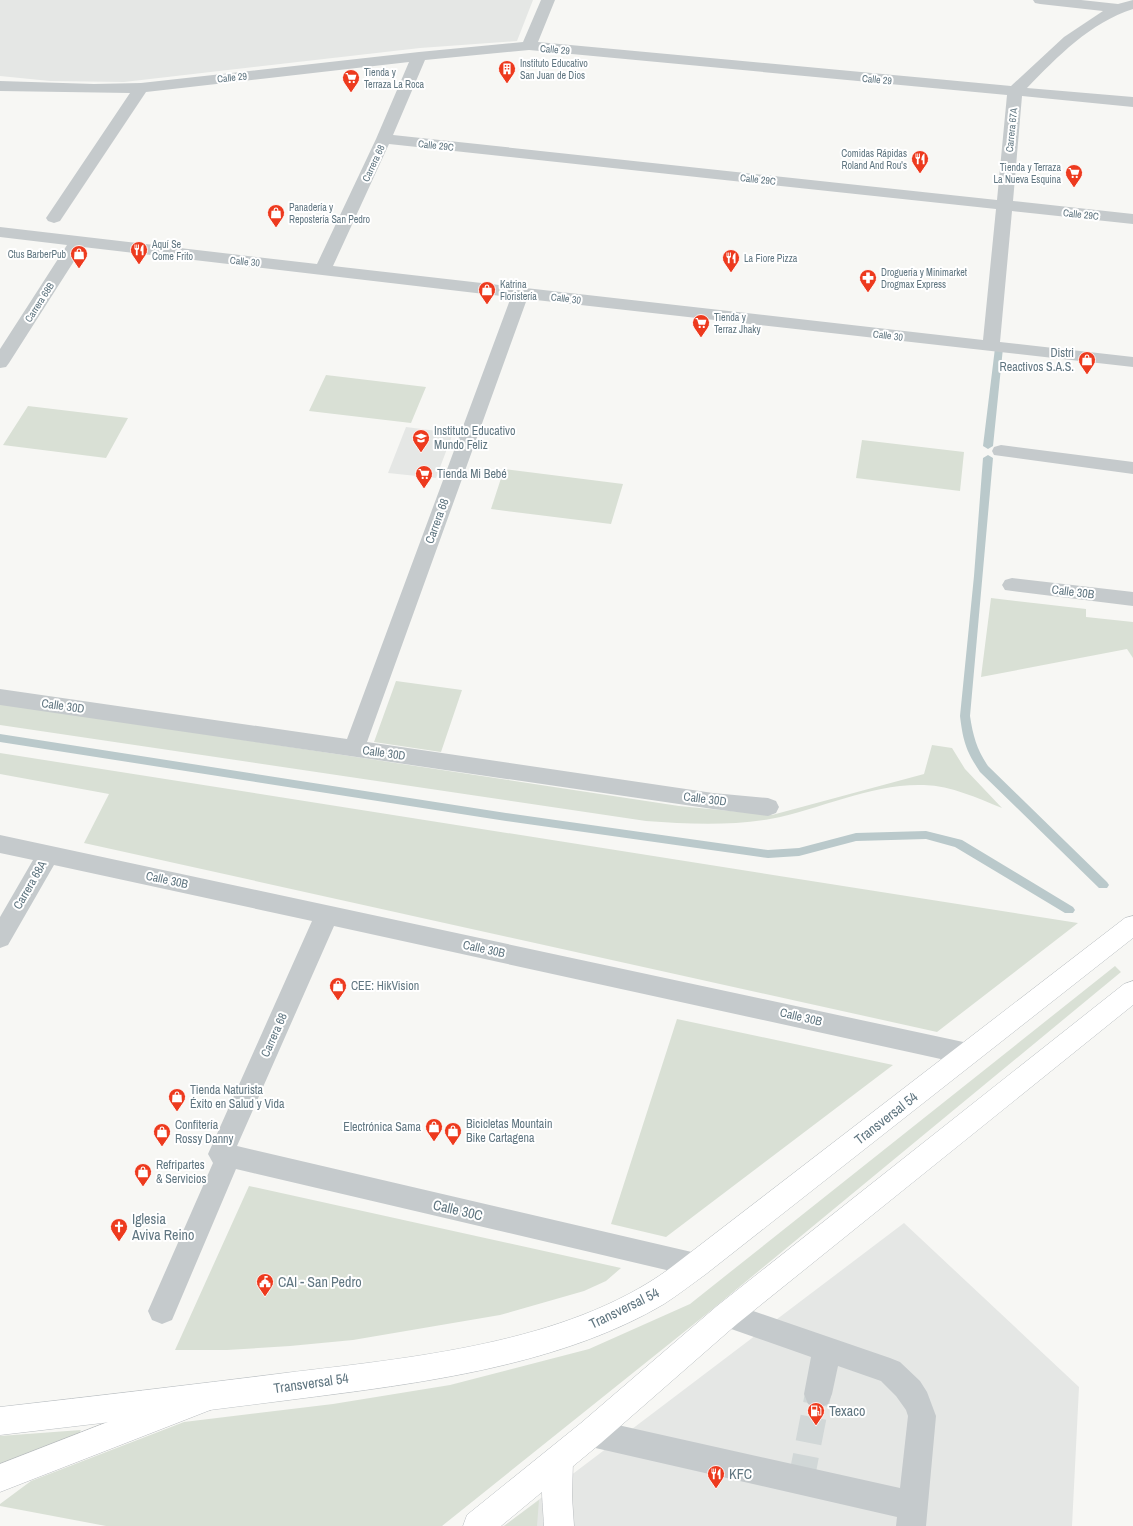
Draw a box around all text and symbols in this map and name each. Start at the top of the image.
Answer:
street label: Calle 29 [539,42,571,57]
place label: Instituto Educativo San Juan de Dios [520,57,588,82]
building icon: Instituto Educativo San Juan de Dios [497,59,517,84]
place label: Tienda y Terraza La Roca [364,66,425,91]
supermarket icon: Tienda y Terraza La Roca [341,68,361,93]
street label: Calle 29 [216,69,248,86]
street label: Calle 29 [861,72,893,87]
street label: Carrera 67A [1003,107,1020,153]
street label: Calle 29C [417,137,455,154]
street label: Carrera 68 [359,142,388,184]
place label: Comidas Rápidas Roland And Rou's [841,147,907,172]
restaurant icon: Comidas Rápidas Roland And Rou's [910,149,930,174]
place label: Tienda y Terraza La Nueva Esquina [994,161,1061,186]
supermarket icon: Tienda y Terraza La Nueva Esquina [1064,163,1084,188]
street label: Calle 29C [739,171,777,188]
place label: Panadería y Repostería San Pedro [289,201,371,226]
shop icon: Panadería y Repostería San Pedro [266,203,286,228]
street label: Calle 29C [1062,206,1100,223]
place label: Aquí Se Come Frito [151,238,193,263]
restaurant icon: Aquí Se Come Frito [129,240,149,265]
shop icon: Ctus BarberPub [69,244,89,269]
place label: Ctus BarberPub [8,248,66,261]
restaurant icon: La Fiore Pizza [721,248,741,273]
place label: La Fiore Pizza [744,252,798,265]
street label: Calle 30 [229,253,261,270]
place label: Droguería y Minimarket Drogmax Express [881,266,968,291]
pharmacy icon: Droguería y Minimarket Drogmax Express [858,268,878,293]
place label: Katrina Floristería [500,278,537,303]
street label: Carrera 68B [22,280,57,325]
shop icon: Katrina Floristería [477,280,497,305]
street label: Calle 30 [550,290,582,307]
place label: Tienda y Terraz Jhaky [714,311,761,336]
supermarket icon: Tienda y Terraz Jhaky [691,313,711,338]
street label: Calle 30 [872,327,904,344]
place label: Distri Reactivos S.A.S. [1000,345,1074,375]
shop icon: Distri Reactivos S.A.S. [1077,350,1097,375]
place label: Instituto Educativo Mundo Feliz [434,423,516,453]
school or university icon: Instituto Educativo Mundo Feliz [411,428,431,453]
supermarket icon: Tienda Mi Bebé [414,464,434,489]
place label: Tienda Mi Bebé [437,466,507,482]
street label: Carrera 68 [421,496,453,546]
street label: Calle 30B [1051,581,1096,603]
street label: Calle 30D [40,695,86,717]
street label: Calle 30D [361,742,407,764]
street label: Calle 30D [683,788,727,810]
street label: Carrera 68A [10,857,51,912]
street label: Calle 30B [144,868,190,892]
street label: Calle 30B [461,937,507,961]
shop icon: CEE: HikVision [328,976,348,1001]
place label: CEE: HikVision [351,978,419,994]
street label: Calle 30B [778,1004,824,1030]
street label: Carrera 68 [257,1010,291,1060]
place label: Tienda Naturista Éxito en Salud y Vida [190,1082,285,1112]
shop icon: Tienda Naturista Éxito en Salud y Vida [167,1087,187,1112]
street label: Transversal 54 [851,1087,922,1148]
place label: Bicicletas Mountain Bike Cartagena [466,1116,552,1146]
place label: Confitería Rossy Danny [175,1117,234,1147]
shop icon: Electrónica Sama [424,1117,444,1142]
place label: Electrónica Sama [343,1119,422,1135]
shop icon: Bicicletas Mountain Bike Cartagena [443,1121,463,1146]
shop icon: Confitería Rossy Danny [152,1122,172,1147]
place label: Refripartes & Servicios [156,1157,206,1187]
shop icon: Refripartes & Servicios [133,1162,153,1187]
street label: Calle 30C [431,1196,485,1224]
place label: Iglesia Aviva Reino [131,1210,194,1244]
church icon: Iglesia Aviva Reino [109,1217,129,1242]
public building icon: CAI - San Pedro [255,1272,275,1297]
place label: CAI - San Pedro [278,1273,362,1291]
street label: Transversal 54 [586,1283,662,1333]
street label: Transversal 54 [272,1369,350,1397]
fuel station icon: Texaco [806,1401,826,1426]
place label: Texaco [829,1402,865,1420]
restaurant icon: KFC [706,1464,726,1489]
place label: KFC [729,1465,752,1483]

